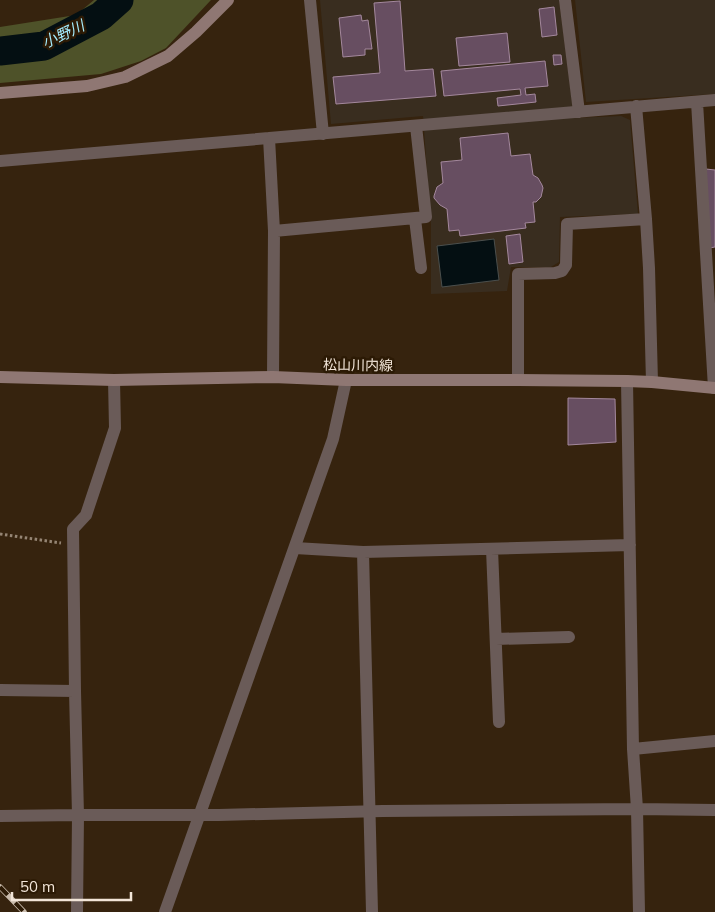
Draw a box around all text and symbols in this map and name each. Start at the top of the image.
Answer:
water label: 小野川 [39,15,89,52]
street label: 松山川内線 [323,355,393,375]
scale bar [12,870,131,902]
text: 50 m [20,877,55,896]

